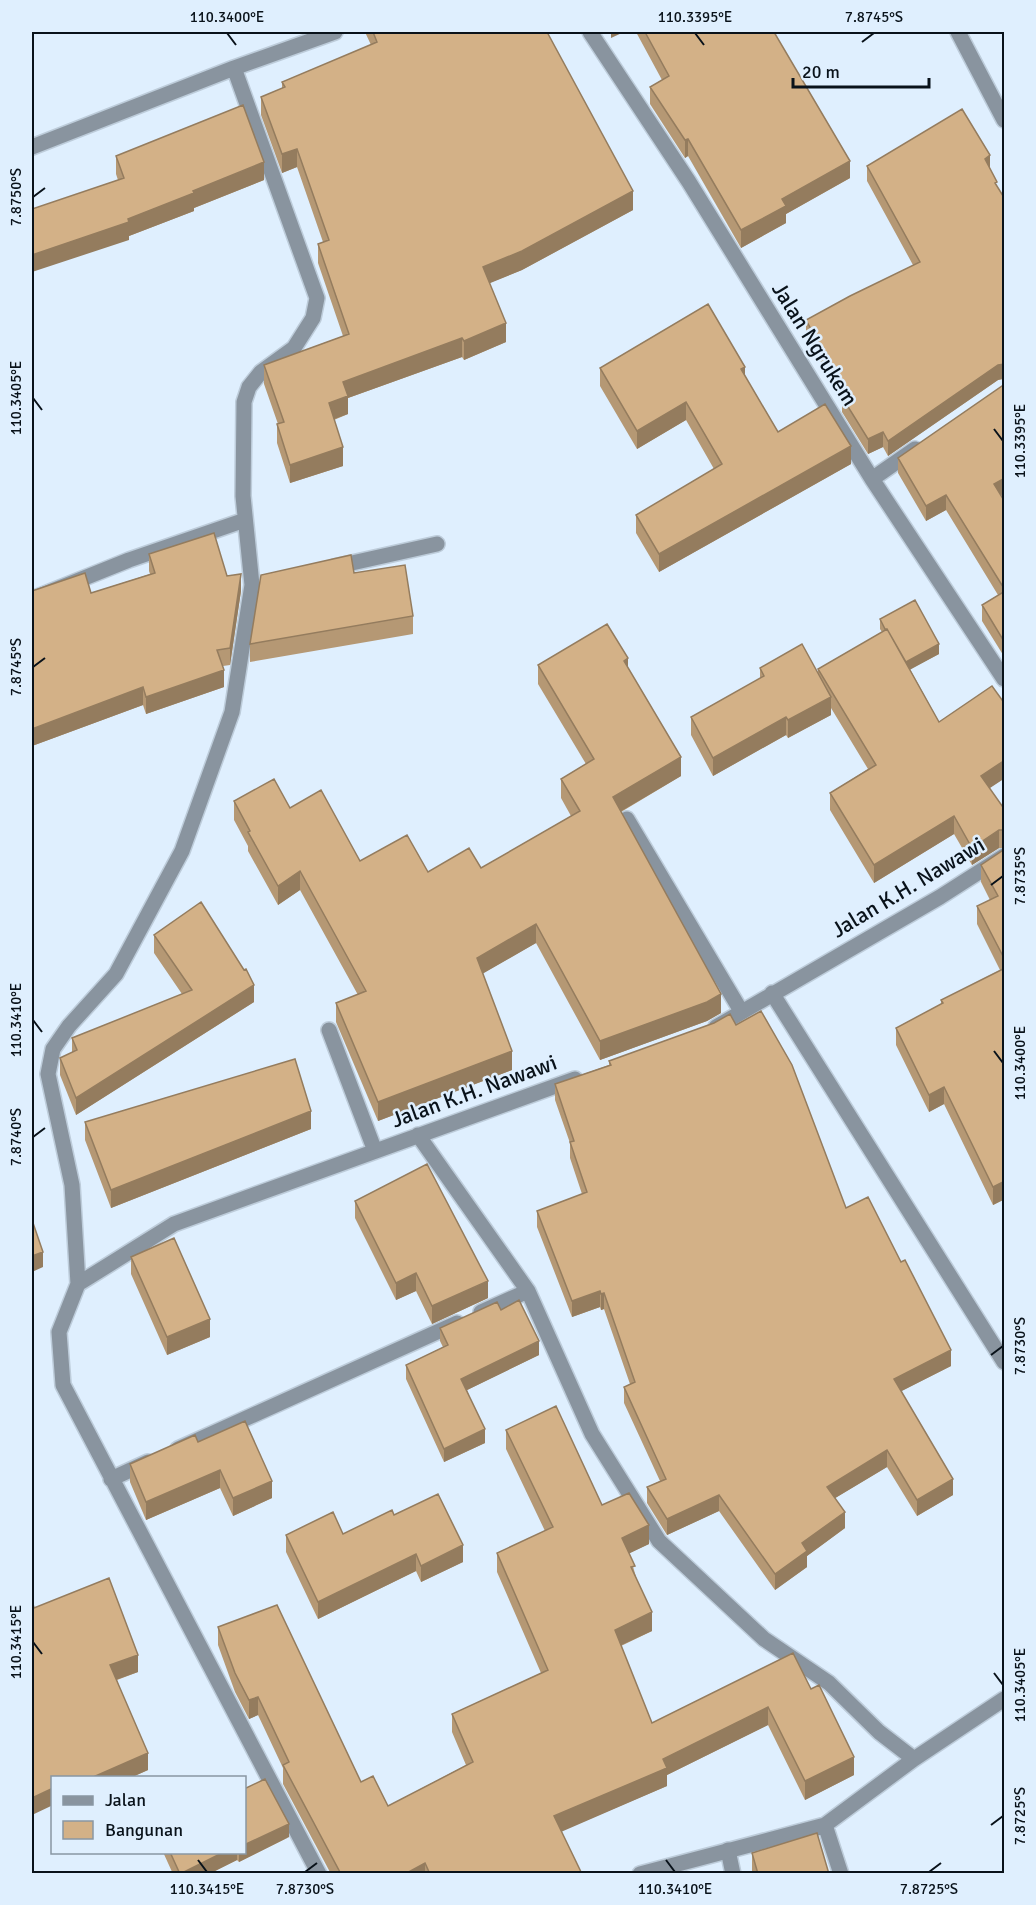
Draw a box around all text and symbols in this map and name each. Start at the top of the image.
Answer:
text: 110.3400°E [190,8,264,26]
text: 110.3395°E [658,8,732,26]
text: 7.8745°S [845,8,903,26]
scale bar [793,51,930,89]
text: 20 m [802,61,840,83]
text: 7.8750°S [7,168,25,226]
street label: Jalan Ngrukem [766,277,864,411]
text: 110.3405°E [7,361,25,435]
text: 110.3395°E [1011,404,1029,478]
text: 7.8745°S [7,638,25,696]
street label: Jalan K.H. Nawawi [827,831,989,943]
text: 7.8735°S [1011,847,1029,905]
text: 110.3410°E [7,983,25,1057]
text: 110.3400°E [1011,1026,1029,1100]
street label: Jalan K.H. Nawawi [388,1049,560,1133]
text: 7.8740°S [7,1108,25,1166]
text: 7.8730°S [1011,1317,1029,1375]
text: 110.3415°E [7,1605,25,1679]
text: 110.3405°E [1011,1648,1029,1722]
legend [51,1776,246,1854]
text: 7.8725°S [1011,1787,1029,1845]
text: Jalan [105,1789,146,1811]
text: Bangunan [105,1819,183,1841]
text: 110.3415°E [170,1880,244,1898]
text: 7.8730°S [276,1880,334,1898]
text: 110.3410°E [638,1880,712,1898]
text: 7.8725°S [900,1880,958,1898]

